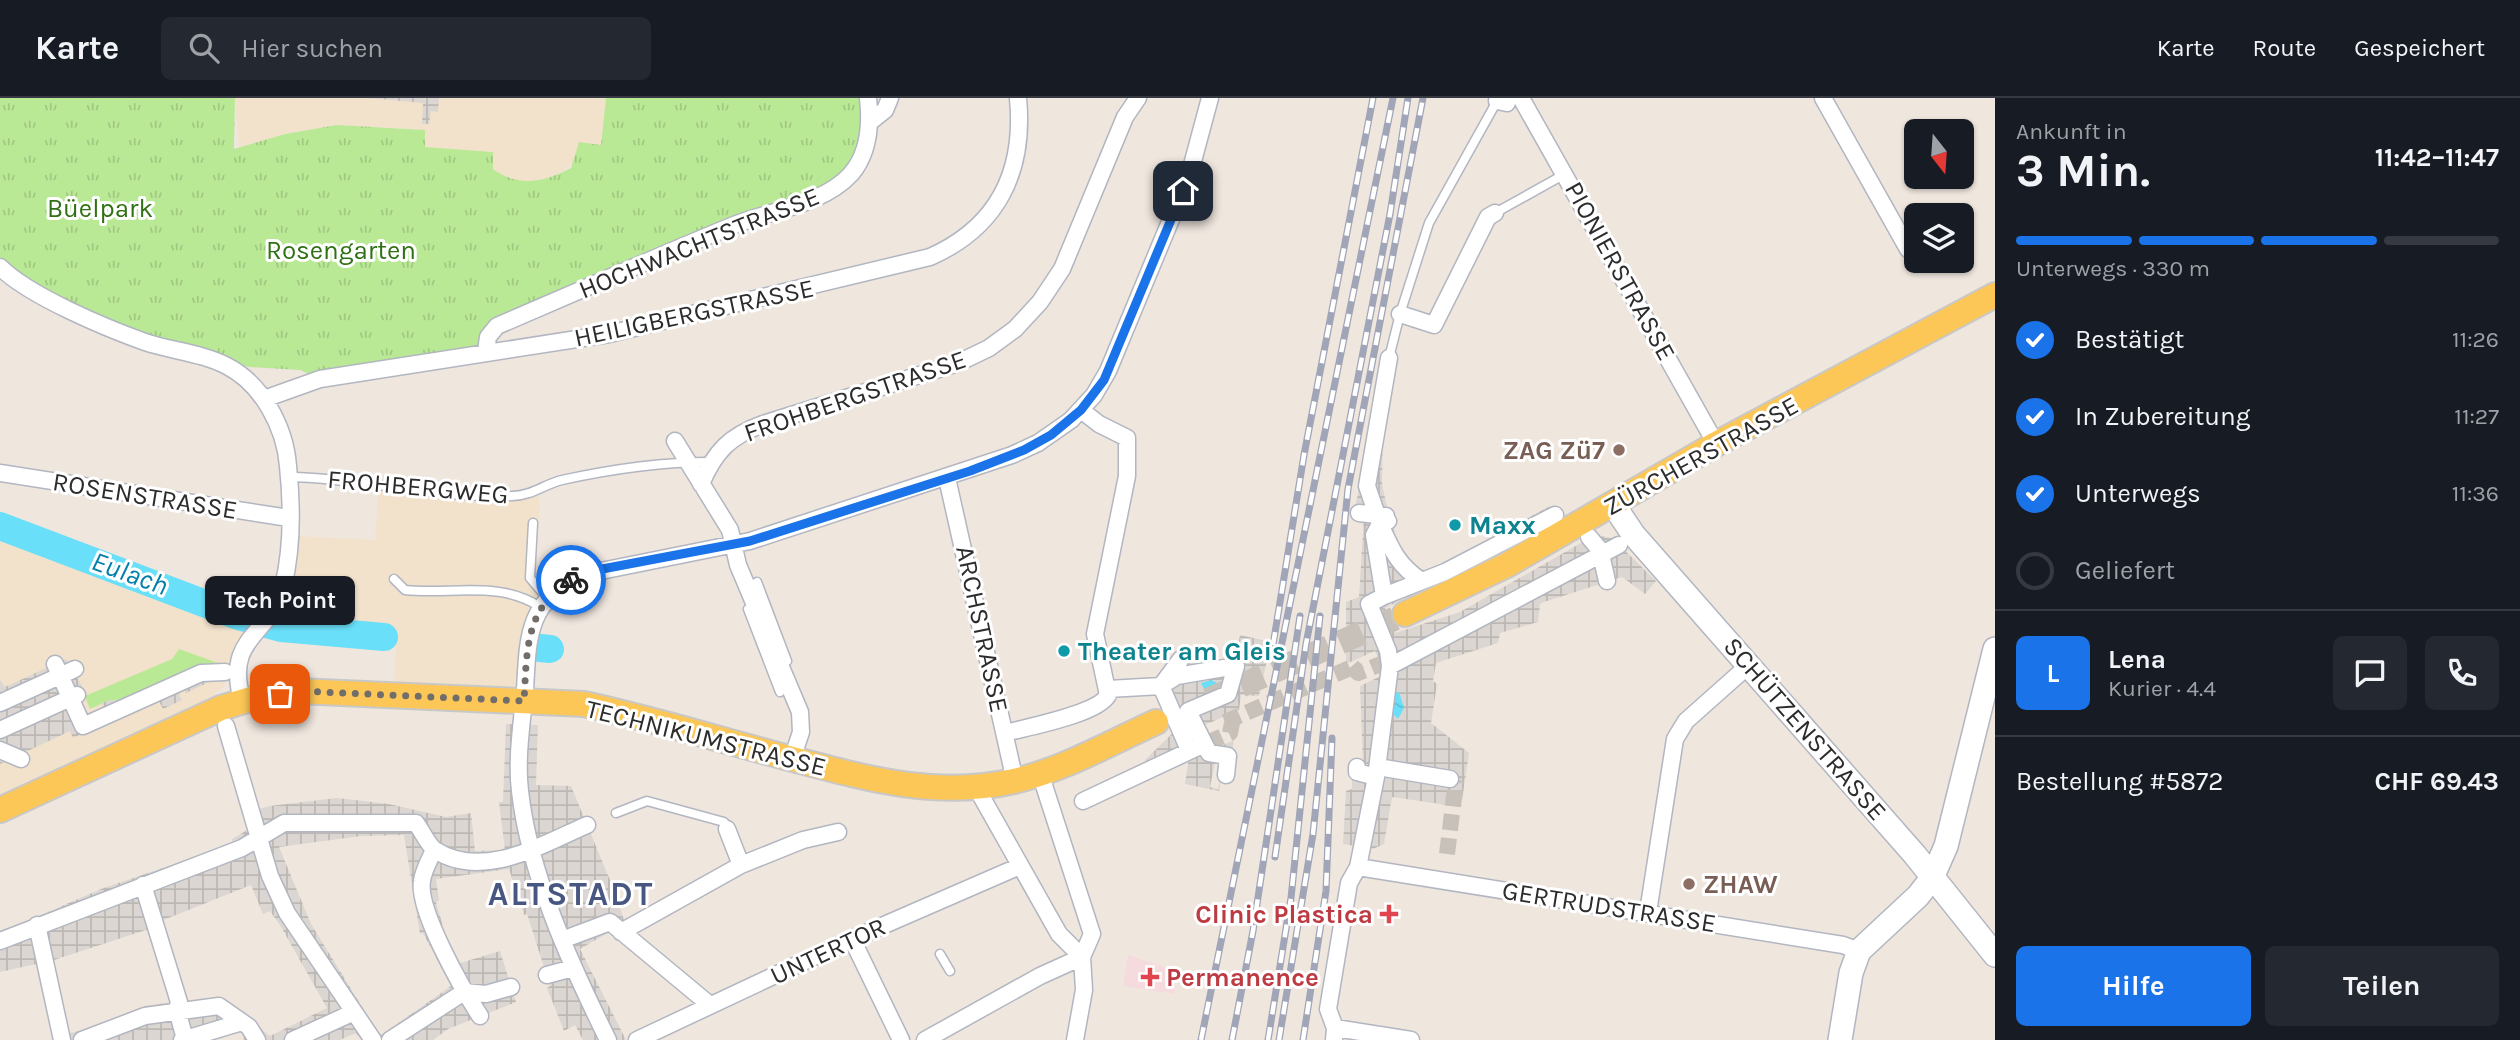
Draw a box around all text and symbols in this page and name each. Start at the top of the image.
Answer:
search box [161,17,651,80]
text: Karte [35,29,119,67]
icon: search [185,29,223,67]
text: Hier suchen [241,33,383,64]
text: Karte [2157,34,2215,62]
text: Route [2253,34,2316,62]
text: Gespeichert [2354,34,2485,62]
text: Ankunft in [2016,118,2127,145]
north arrow [1904,119,1974,189]
map controls [1904,119,1974,273]
text: 11:42–11:47 [2375,142,2499,173]
text: 3 Min. [2016,144,2150,198]
pin [1153,161,1213,221]
icon: home [1164,172,1202,210]
street label: PIONIERSTRASSE [1558,176,1682,366]
street label: HOCHWACHTSTRASSE [574,181,824,305]
park label: Büelpark [47,193,153,224]
button: layers [1904,203,1974,273]
park label: Rosengarten [266,235,416,266]
text: Unterwegs · 330 m [2016,255,2210,282]
street label: HEILIGBERGSTRASSE [571,272,817,354]
icon: check [2016,321,2054,359]
text: Bestätigt [2075,324,2184,355]
text: 11:26 [2452,326,2499,353]
street label: FROHBERGSTRASSE [740,343,970,449]
street label: ZÜRCHERSTRASSE [1598,390,1804,522]
icon: check [2016,398,2054,436]
text: In Zubereitung [2075,401,2250,432]
text: 11:27 [2454,403,2499,430]
place label: ZAG Zü7 [1503,435,1605,466]
marker: ZAG Zü7 [1611,442,1627,458]
street label: FROHBERGWEG [326,464,510,510]
street label: ROSENSTRASSE [50,466,240,526]
icon: check [2016,475,2054,513]
text: Unterwegs [2075,478,2201,509]
text: 11:36 [2452,480,2499,507]
place label: Maxx [1469,510,1536,541]
marker: Maxx [1447,517,1463,533]
street label: ARCHSTRASSE [949,543,1015,715]
water label: Eulach [87,544,173,602]
courier [536,545,606,615]
text: Geliefert [2075,555,2175,586]
icon: bike [552,561,590,599]
callout: Tech Point [205,575,355,624]
text: Tech Point [224,587,336,614]
street label: SCHÜTZENSTRASSE [1717,631,1893,827]
place label: Theater am Gleis [1078,636,1286,667]
button: chat [2333,636,2407,710]
button: phone [2425,636,2499,710]
marker: Theater am Gleis [1056,643,1072,659]
text: Lena [2108,644,2166,675]
text: L [2047,658,2059,689]
pin [250,664,310,724]
icon: bag [261,675,299,713]
text: Kurier · 4.4 [2108,675,2216,702]
street label: TECHNIKUMSTRASSE [583,693,829,783]
text: Bestellung #5872 [2016,766,2223,797]
text: CHF 69.43 [2375,766,2499,797]
place label: ZHAW [1703,869,1778,900]
district label: ALTSTADT [488,875,654,913]
street label: GERTRUDSTRASSE [1500,875,1718,939]
marker: ZHAW [1681,876,1697,892]
place label: Clinic Plastica [1195,899,1373,930]
marker: Clinic Plastica [1379,904,1399,924]
street label: UNTERTOR [765,911,891,991]
button: Hilfe [2016,946,2251,1026]
button: Teilen [2265,946,2499,1026]
place label: Permanence [1166,962,1319,993]
marker: Permanence [1140,967,1160,987]

